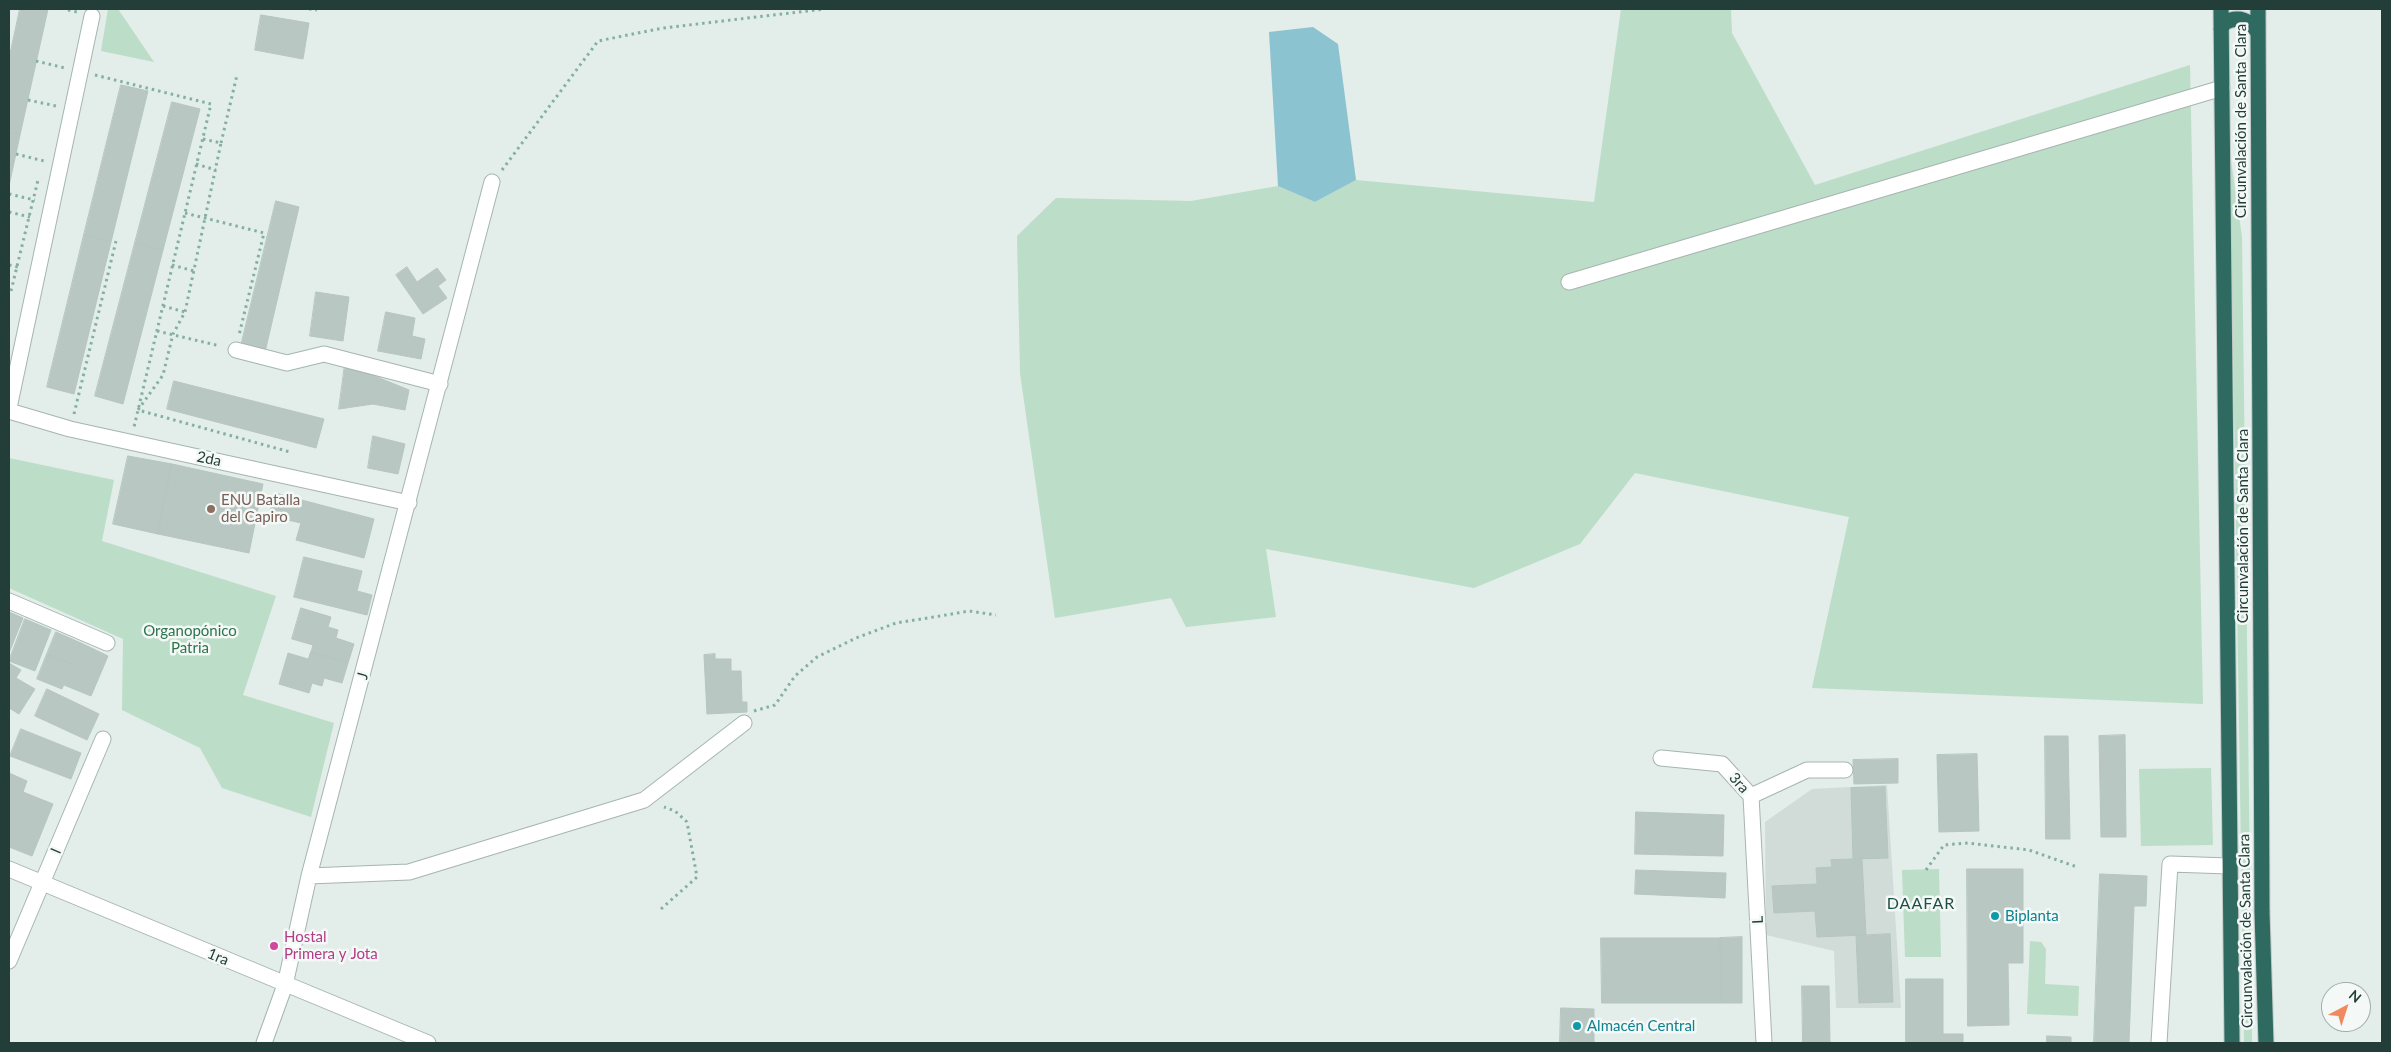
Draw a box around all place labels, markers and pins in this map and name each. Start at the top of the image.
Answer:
place label: ENU Batalla del Capiro [221,491,300,526]
marker: ENU Batalla del Capiro [205,503,217,515]
place label: Biplanta [2005,907,2059,925]
marker: Biplanta [1989,910,2001,922]
place label: Hostal Primera y Jota [284,928,378,963]
marker: Hostal Primera y Jota [268,940,280,952]
place label: Almacén Central [1587,1017,1695,1035]
marker: Almacén Central [1571,1020,1583,1032]

